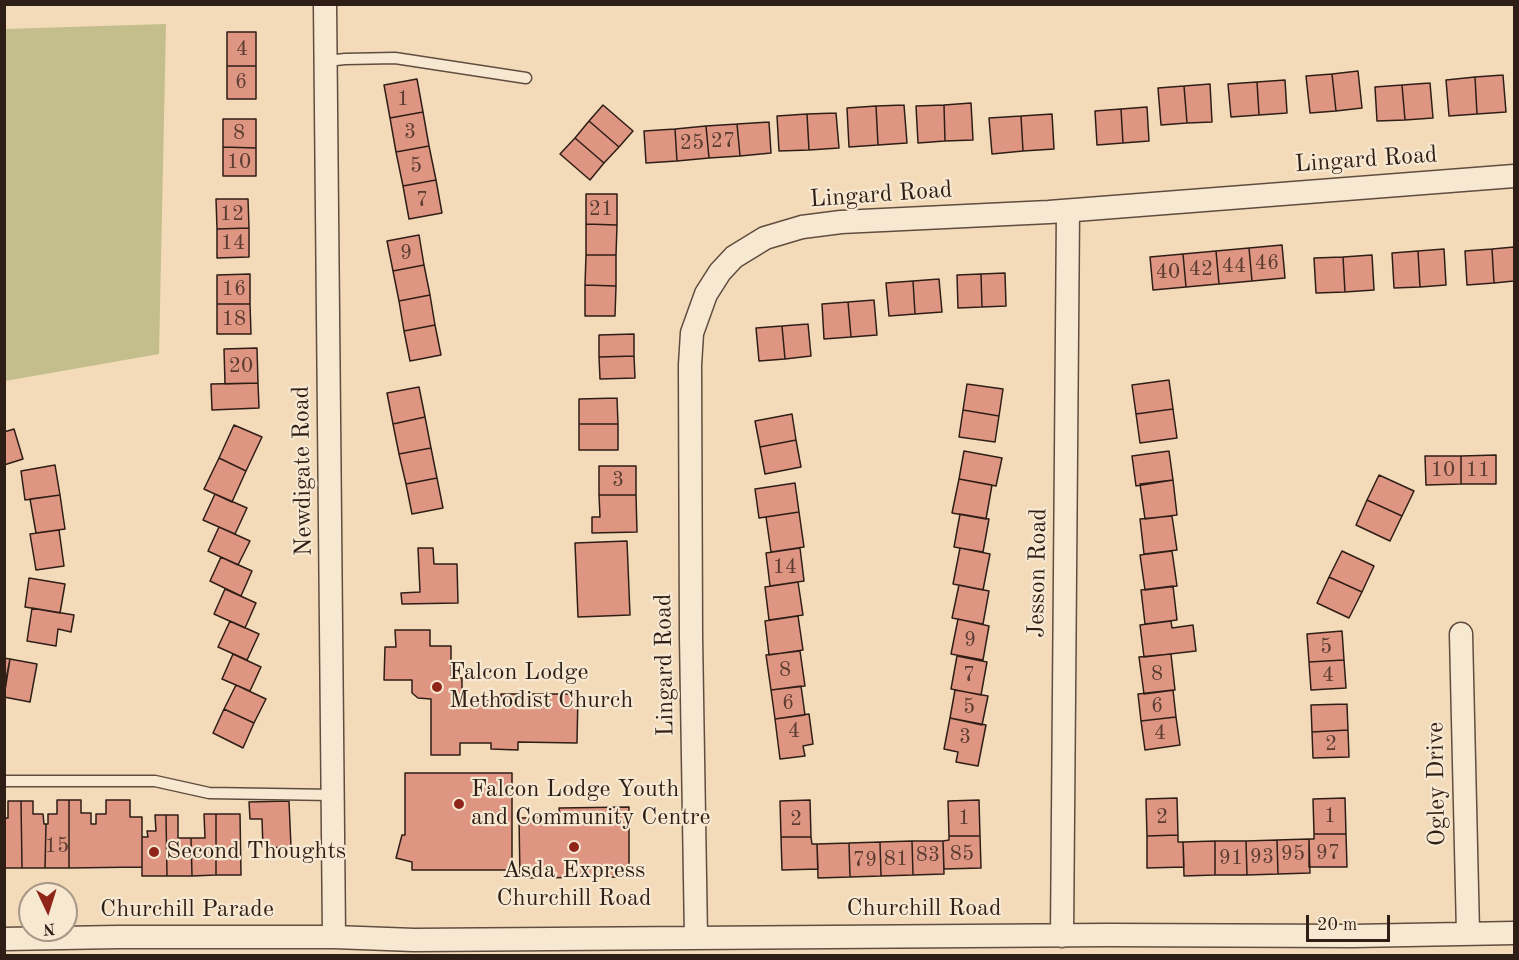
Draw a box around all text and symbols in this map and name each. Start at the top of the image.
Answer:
house number: 4 [236,36,248,62]
house number: 6 [235,69,247,95]
house number: 1 [397,86,409,112]
house number: 3 [404,119,416,145]
house number: 8 [233,120,245,146]
house number: 27 [711,128,735,154]
house number: 25 [680,130,704,156]
street label: Lingard Road [1294,141,1438,179]
house number: 10 [227,149,251,175]
house number: 5 [410,153,422,179]
street label: Lingard Road [809,176,953,214]
house number: 7 [416,187,428,213]
house number: 21 [589,196,613,222]
house number: 12 [220,201,244,227]
house number: 14 [221,230,245,256]
house number: 9 [400,240,412,266]
house number: 46 [1255,250,1279,276]
house number: 44 [1222,253,1246,279]
house number: 42 [1189,256,1213,282]
house number: 40 [1156,259,1180,285]
house number: 16 [222,276,246,302]
house number: 18 [222,306,246,332]
house number: 20 [229,353,253,379]
street label: Newdigate Road [287,386,319,556]
house number: 10 [1431,457,1455,483]
house number: 11 [1466,457,1490,483]
house number: 3 [612,467,624,493]
street label: Jesson Road [1022,508,1054,638]
house number: 14 [773,554,797,580]
street label: Lingard Road [649,593,681,737]
house number: 9 [964,627,976,653]
house number: 5 [1320,634,1332,660]
house number: 8 [779,657,791,683]
place label: Falcon Lodge Methodist Church [449,659,633,715]
house number: 8 [1151,661,1163,687]
house number: 7 [963,662,975,688]
house number: 4 [1322,662,1334,688]
marker: Falcon Lodge Methodist Church [430,680,444,694]
house number: 6 [782,690,794,716]
house number: 6 [1151,693,1163,719]
house number: 5 [963,694,975,720]
house number: 4 [788,718,800,744]
house number: 4 [1154,720,1166,746]
street label: Ogley Drive [1422,722,1452,846]
house number: 3 [959,724,971,750]
house number: 2 [1325,731,1337,757]
place label: Falcon Lodge Youth and Community Centre [471,776,711,832]
marker: Falcon Lodge Youth and Community Centre [452,797,466,811]
house number: 1 [1324,803,1336,829]
house number: 2 [1156,804,1168,830]
house number: 1 [958,805,970,831]
house number: 2 [790,806,802,832]
house number: 15 [45,833,69,859]
place label: Second Thoughts [166,838,346,866]
marker: Asda Express Churchill Road [567,840,581,854]
house number: 97 [1316,840,1340,866]
house number: 85 [950,841,974,867]
house number: 95 [1281,841,1305,867]
house number: 83 [916,842,940,868]
house number: 93 [1250,844,1274,870]
marker: Second Thoughts [147,845,161,859]
house number: 91 [1219,845,1243,871]
house number: 81 [884,846,908,872]
house number: 79 [853,847,877,873]
place label: Asda Express Churchill Road [497,857,651,913]
north arrow [18,882,78,942]
street label: Churchill Road [847,895,1001,923]
street label: Churchill Parade [100,896,274,924]
scale bar [1309,903,1393,941]
text: 20 m [1317,916,1357,934]
text: N [42,920,56,936]

